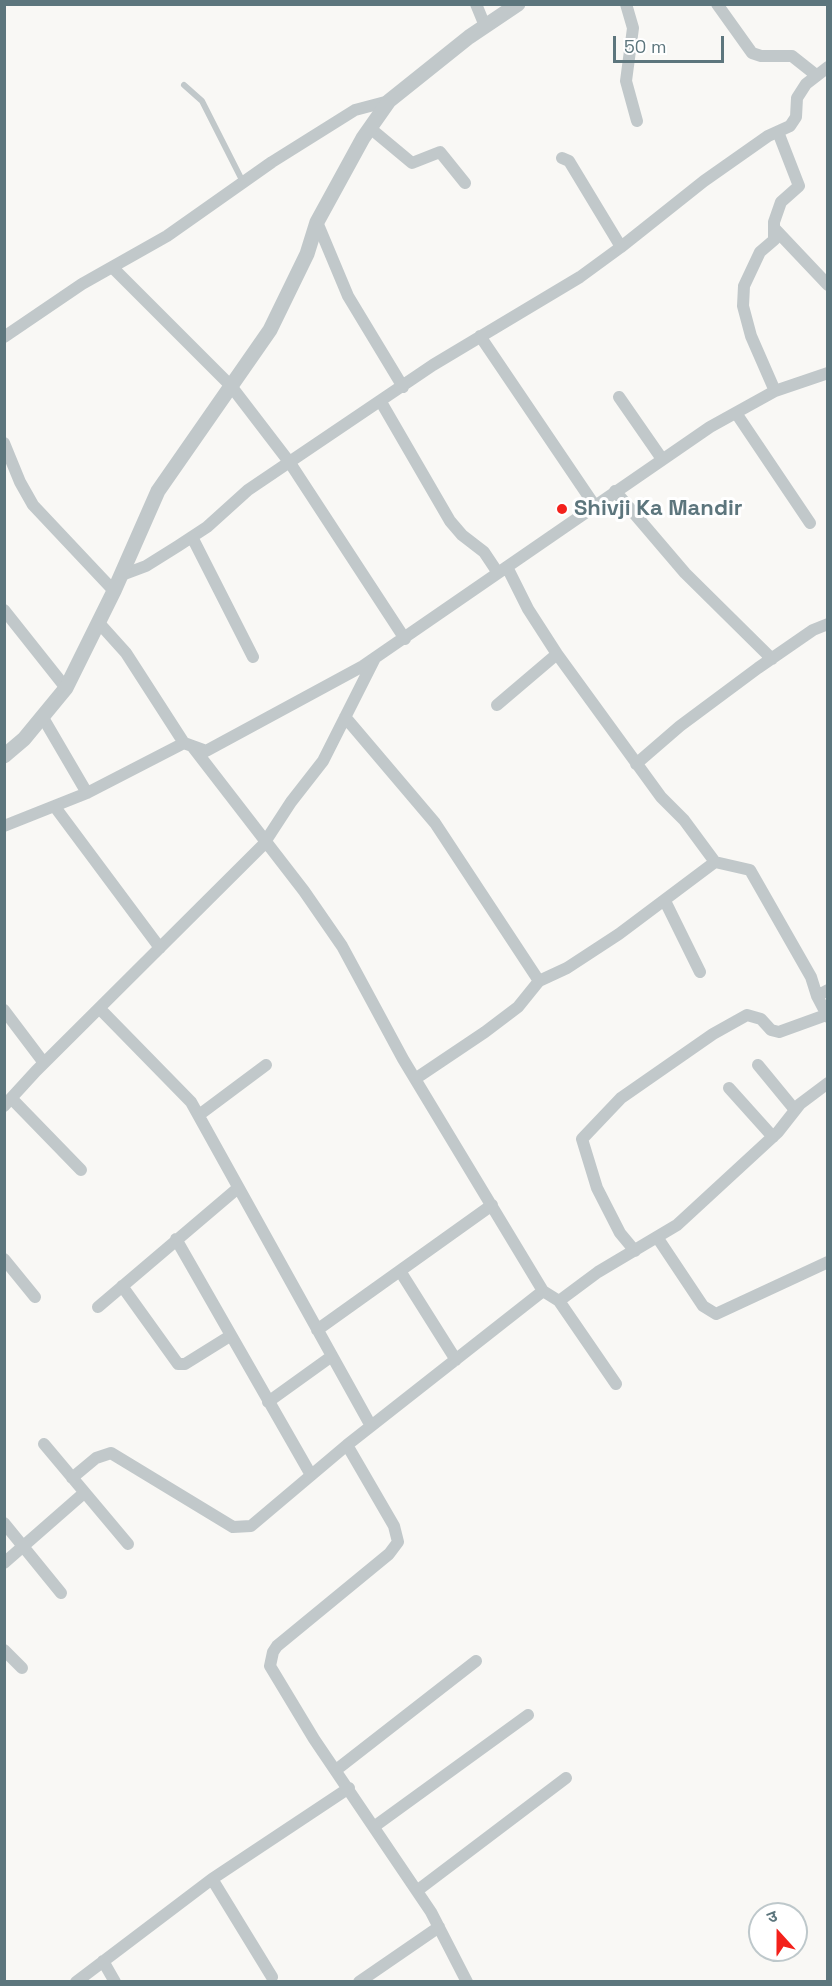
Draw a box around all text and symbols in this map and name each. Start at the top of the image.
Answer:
scale bar [616,24,727,62]
text: 50 m [624,35,666,58]
place label: Shivji Ka Mandir [574,496,742,522]
marker: Shivji Ka Mandir [555,502,569,516]
north arrow [748,1902,808,1962]
text: उ [764,1905,780,1928]

